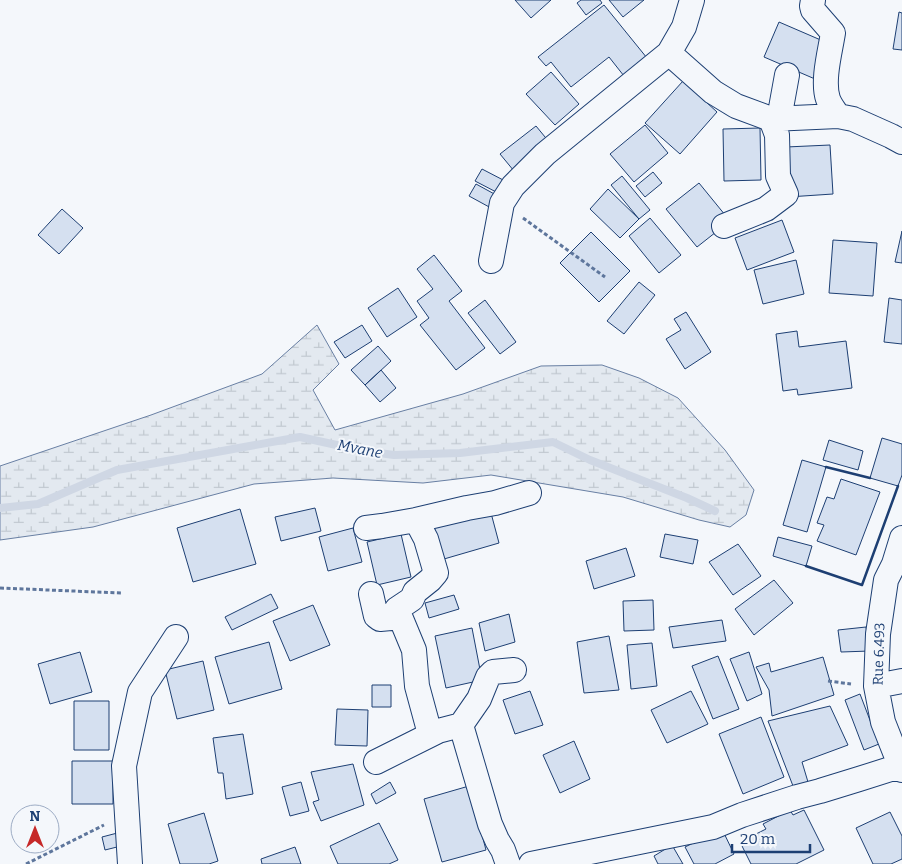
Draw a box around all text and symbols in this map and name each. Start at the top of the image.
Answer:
water label: Mvane [336,436,384,462]
street label: Rue 6.493 [869,622,889,686]
north arrow [10,804,60,854]
text: N [30,808,41,825]
scale bar [732,822,810,854]
text: 20 m [740,830,776,848]

